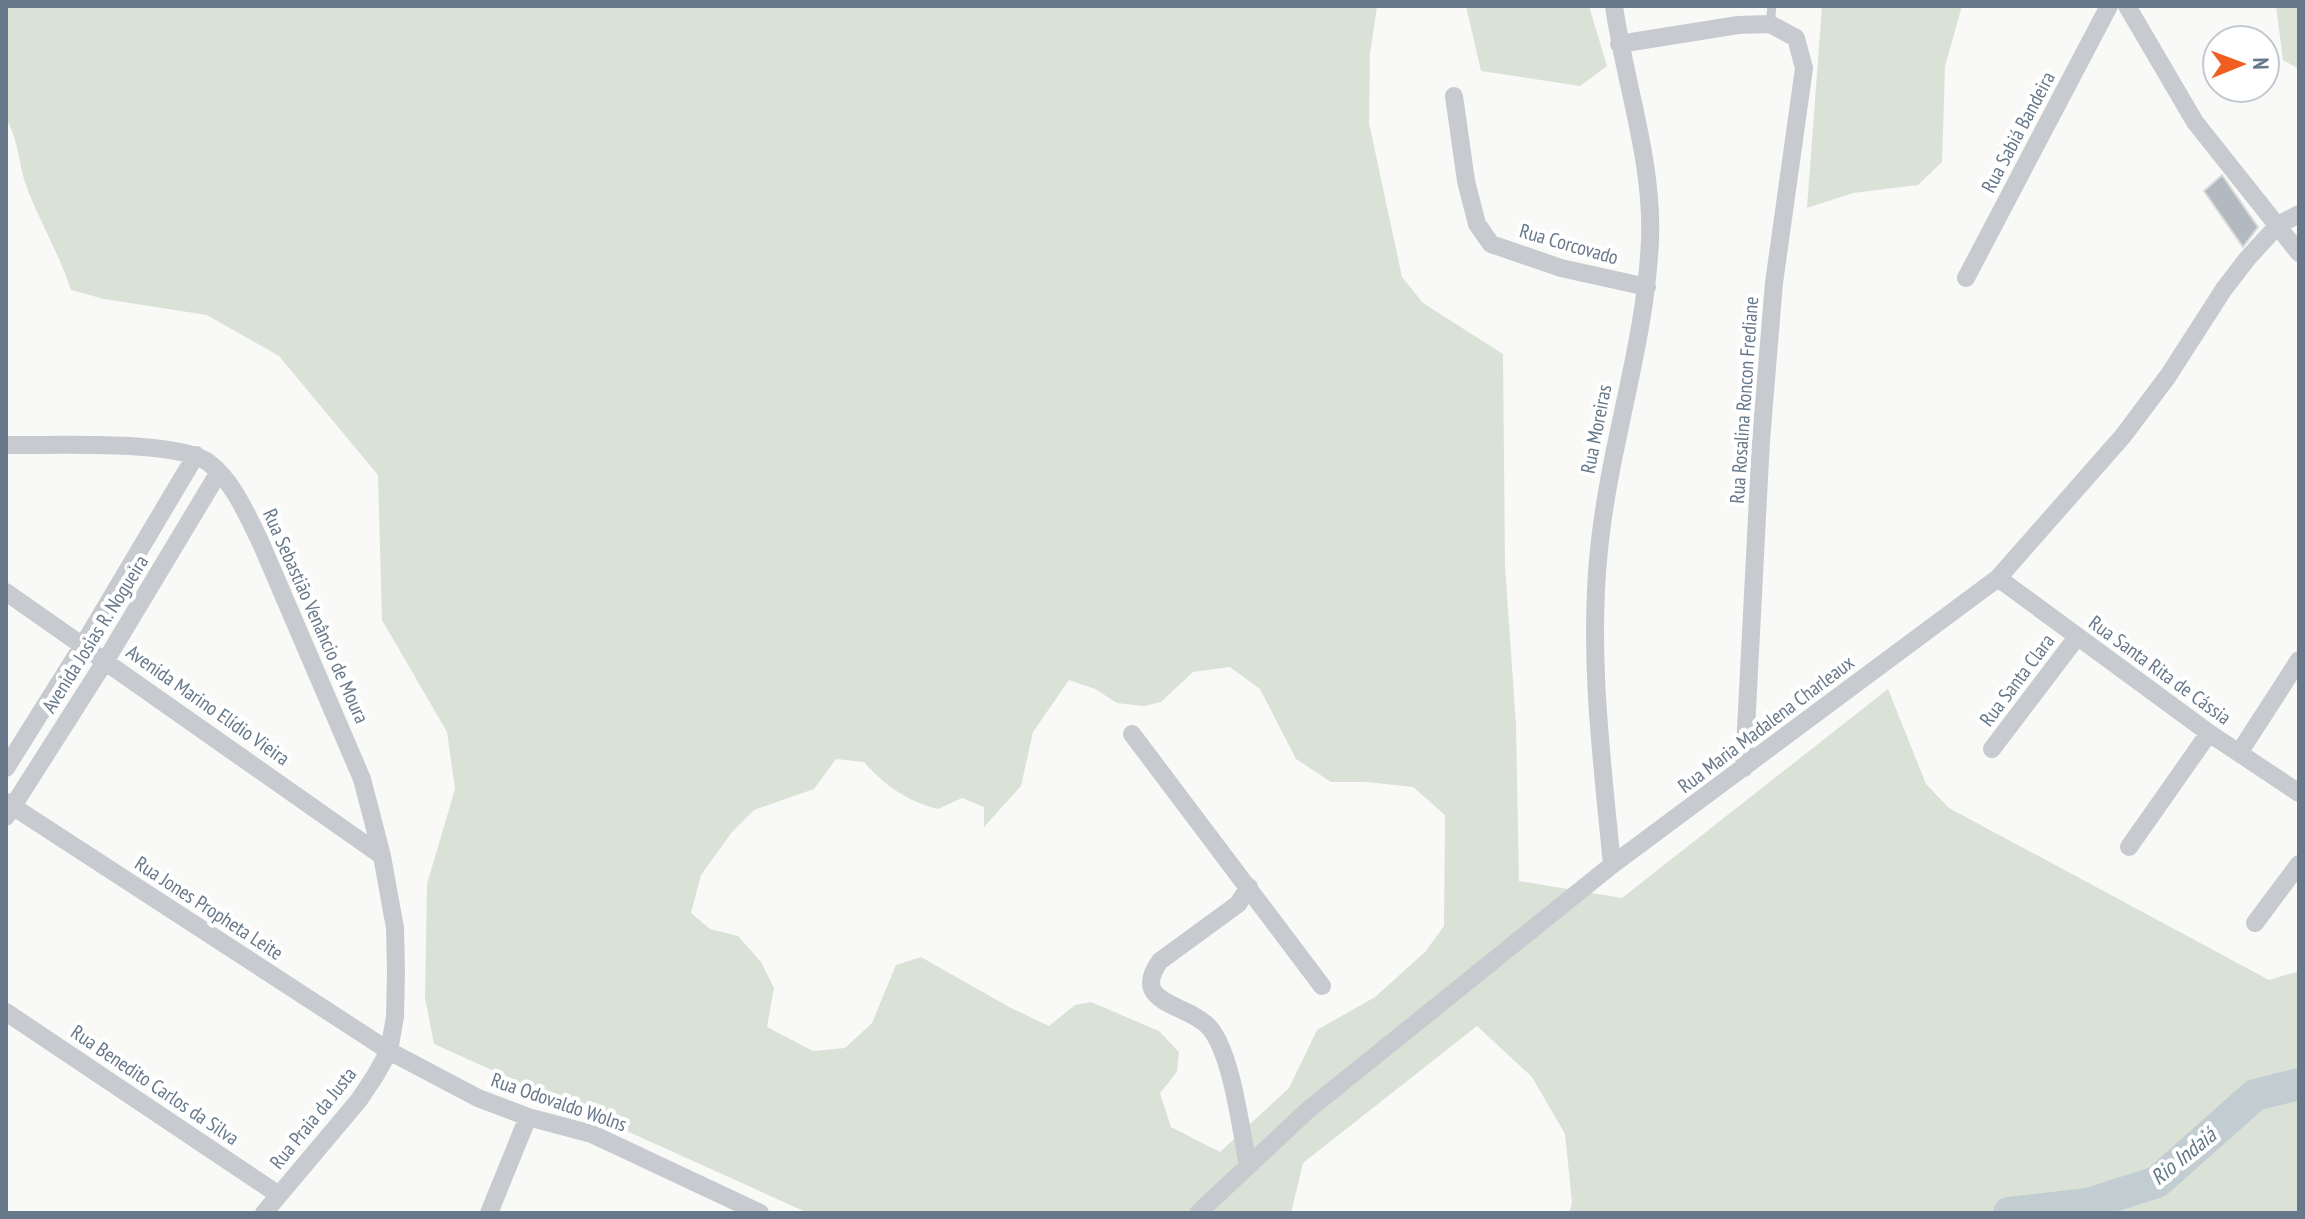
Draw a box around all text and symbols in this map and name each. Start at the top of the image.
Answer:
north arrow [2201,24,2281,104]
text: N [2247,57,2275,70]
street label: Rua Sabiá Bandeira [1975,67,2061,197]
street label: Rua Corcovado [1517,218,1621,270]
street label: Rua Rosalina Roncon Frediane [1724,296,1764,504]
street label: Rua Moreiras [1575,382,1617,476]
street label: Rua Sebastião Venâncio de Moura [257,505,375,727]
street label: Avenida Josias R. Nogueira [36,550,154,718]
street label: Rua Santa Rita de Cássia [2084,610,2236,730]
street label: Rua Santa Clara [1974,629,2060,731]
street label: Avenida Marino Elídio Vieira [121,639,295,771]
street label: Rua Maria Madalena Charleaux [1673,649,1859,799]
street label: Rua Jones Propheta Leite [130,850,288,966]
street label: Rua Benedito Carlos da Silva [66,1019,244,1151]
street label: Rua Praia da Justa [264,1062,362,1174]
street label: Rua Odovaldo Wolns [488,1067,630,1137]
water label: Rio Indaiá [2145,1120,2222,1191]

